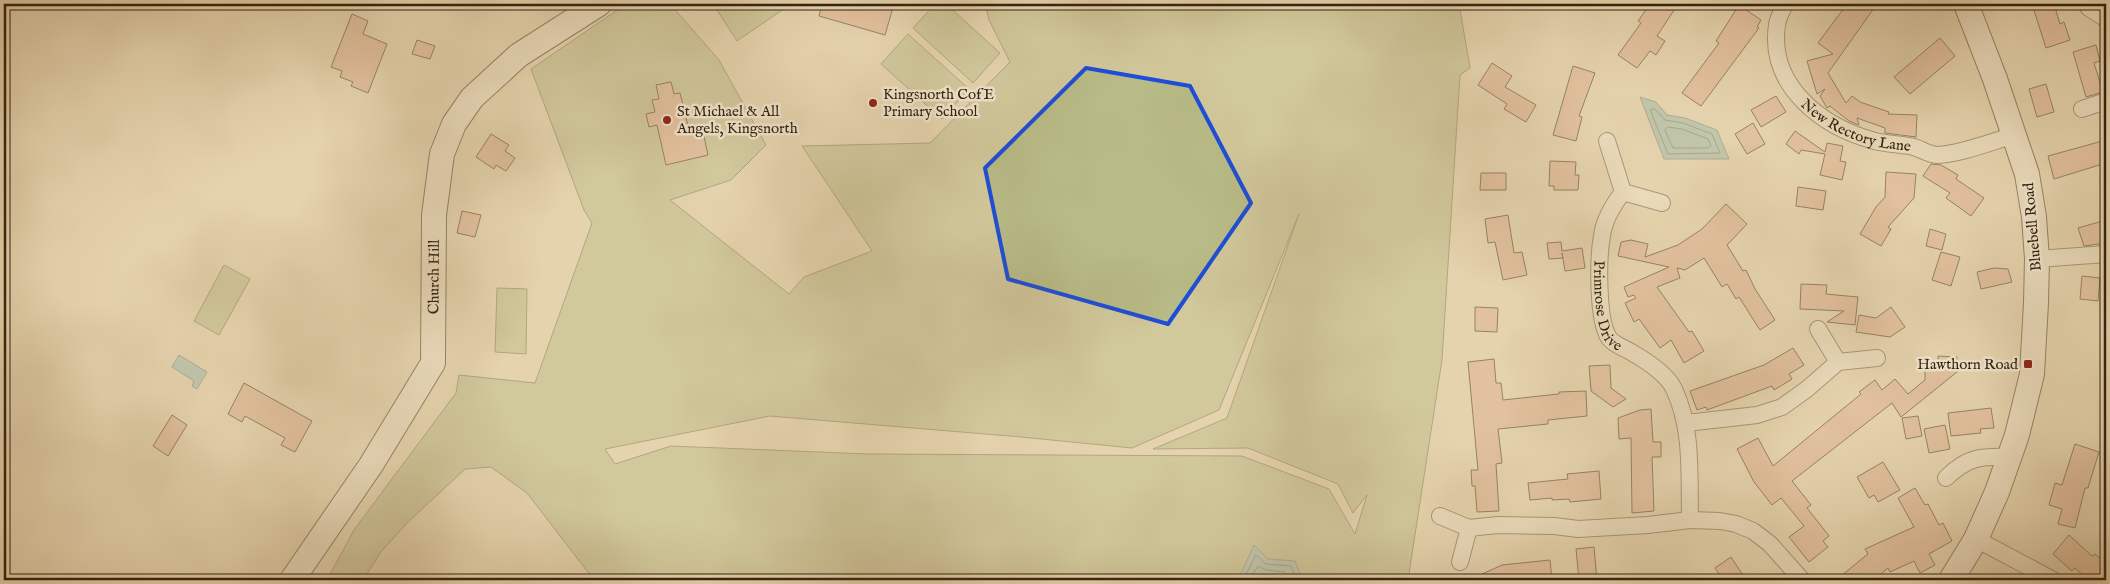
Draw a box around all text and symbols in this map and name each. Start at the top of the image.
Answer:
place label: Kingsnorth CofE Primary School [883,85,994,121]
street label: New Rectory Lane [1797,95,1912,156]
marker: Kingsnorth CofE Primary School [867,97,879,109]
place label: St Michael & All Angels, Kingsnorth [676,102,798,138]
marker: St Michael & All Angels, Kingsnorth [661,114,673,126]
street label: Bluebell Road [2019,181,2046,272]
street label: Church Hill [424,239,444,314]
street label: Primrose Drive [1589,260,1625,356]
place label: Hawthorn Road [1917,355,2019,374]
marker: Hawthorn Road [2022,358,2034,370]

